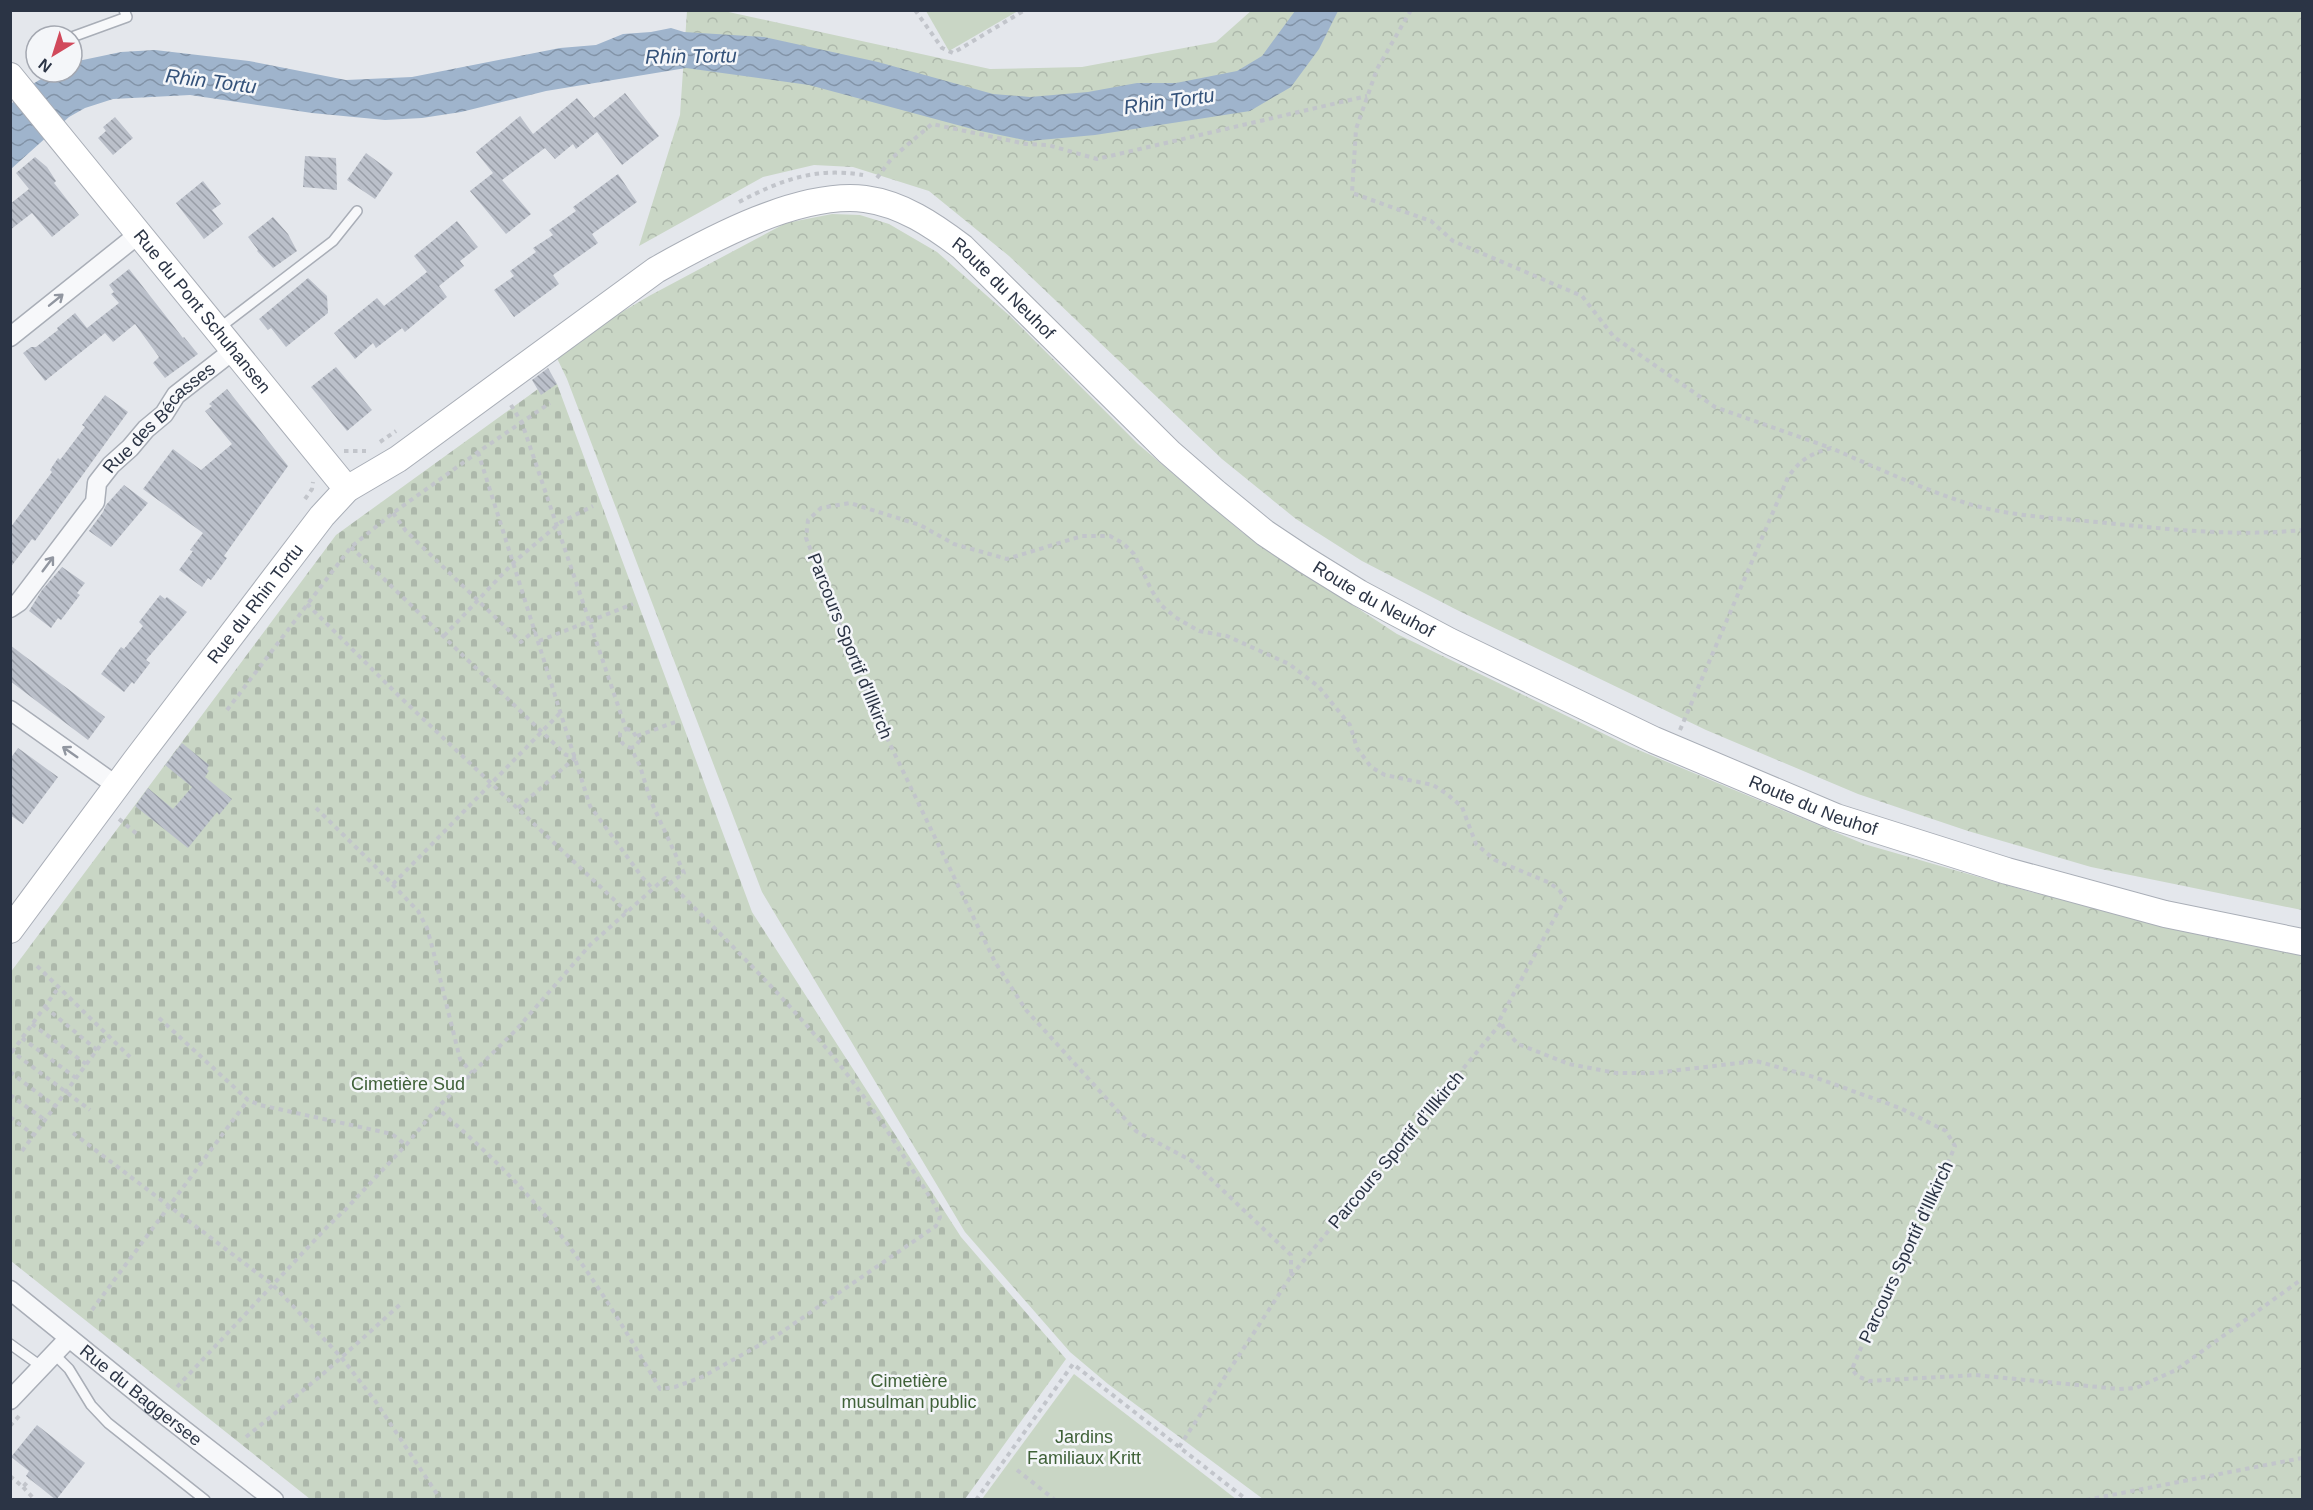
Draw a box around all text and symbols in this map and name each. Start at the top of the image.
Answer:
north arrow [24,24,84,84]
water label: Rhin Tortu [645,44,737,68]
text: N [35,55,55,76]
water label: Rhin Tortu [164,65,258,97]
water label: Rhin Tortu [1122,84,1216,118]
street label: Rue du Pont Schuhansen [130,226,275,397]
street label: Route du Neuhof [948,233,1060,344]
one-way arrow [48,293,63,307]
street label: Rue des Bécasses [99,359,219,477]
street label: Rue du Rhin Tortu [203,540,307,667]
street label: Parcours Sportif d'Illkirch [804,550,896,742]
one-way arrow [42,556,55,572]
street label: Route du Neuhof [1309,557,1439,642]
one-way arrow [62,746,78,758]
street label: Route du Neuhof [1746,771,1881,840]
street label: Parcours Sportif d’Illkirch [1324,1067,1468,1233]
park label: Cimetière Sud [351,1074,465,1094]
street label: Parcours Sportif d'Illkirch [1855,1158,1957,1346]
street label: Rue du Baggersee [76,1341,206,1450]
park label: Cimetière musulman public [841,1371,977,1412]
park label: Jardins Familiaux Kritt [1027,1427,1141,1468]

